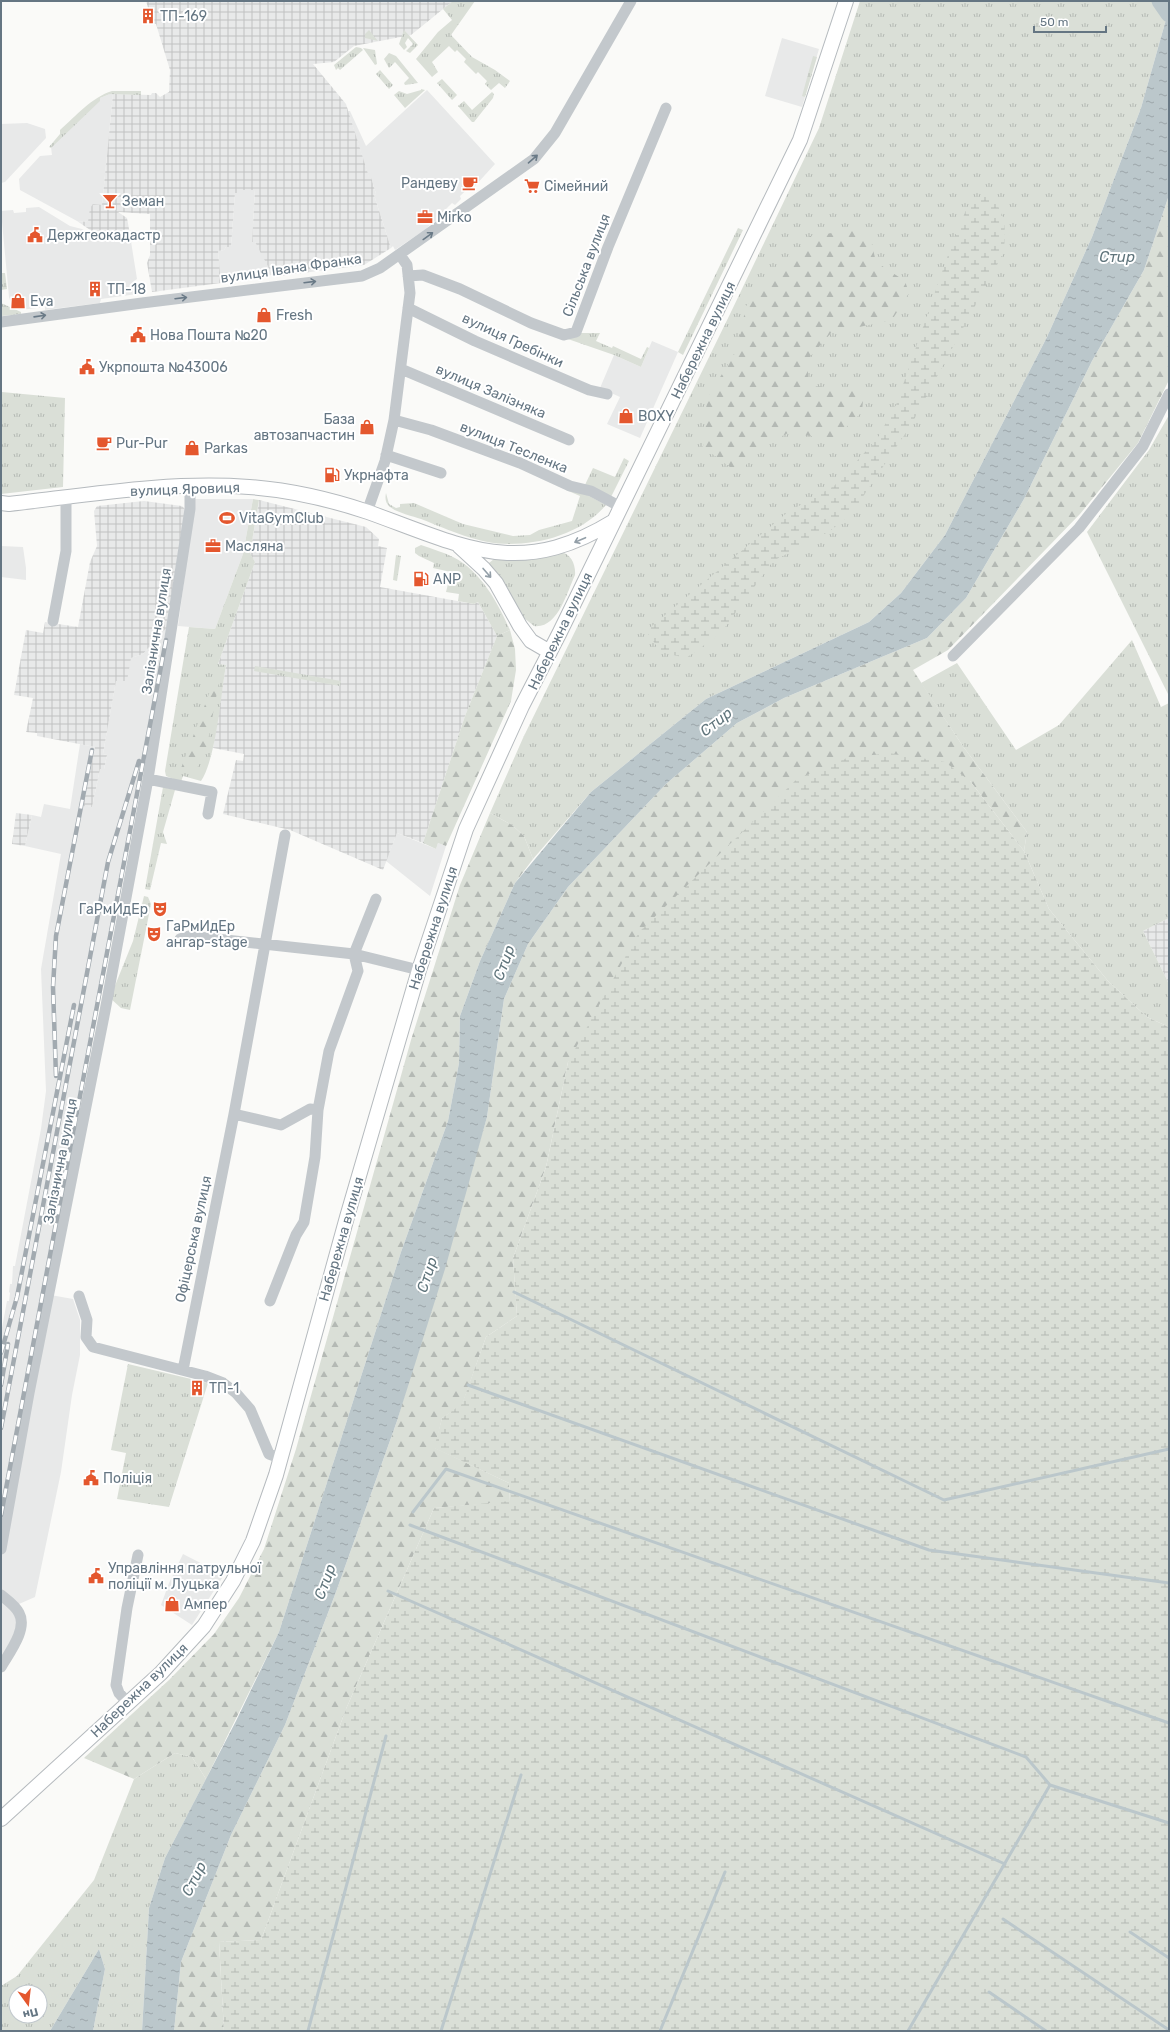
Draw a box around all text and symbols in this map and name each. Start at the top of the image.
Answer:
building icon: ТП-169 [139,7,157,25]
place label: ТП-169 [160,8,207,25]
scale bar [1034,8,1106,34]
text: 50 m [1040,15,1068,29]
one-way arrow [528,154,538,164]
cafe icon: Рандеву [461,174,479,192]
place label: Рандеву [401,175,458,192]
supermarket icon: Сімейний [523,177,541,195]
place label: Сімейний [544,178,608,195]
bar icon: Земан [101,192,119,210]
place label: Земан [122,193,164,210]
office icon: Mirko [416,208,434,226]
place label: Mirko [437,209,472,226]
street label: Сільська вулиця [559,211,614,319]
public building icon: Держгеокадастр [26,226,44,244]
place label: Держгеокадастр [47,227,161,244]
one-way arrow [422,231,433,240]
water label: Стир [1099,248,1135,266]
street label: вулиця Івана Франка [219,250,363,287]
one-way arrow [303,279,316,286]
street label: Набережна вулиця [668,279,739,402]
building icon: ТП-18 [86,280,104,298]
place label: ТП-18 [107,281,146,298]
shop icon: Eva [9,292,27,310]
place label: Eva [30,293,53,310]
one-way arrow [174,294,187,302]
shop icon: Fresh [255,306,273,324]
place label: Fresh [276,307,313,324]
street label: вулиця Гребінки [459,310,566,371]
one-way arrow [33,312,46,320]
public building icon: Нова Пошта №20 [129,326,147,344]
place label: Нова Пошта №20 [150,327,268,344]
public building icon: Укрпошта №43006 [78,358,96,376]
place label: Укрпошта №43006 [99,359,228,376]
street label: вулиця Залізняка [433,361,548,422]
shop icon: BOXY [617,407,635,425]
place label: BOXY [638,408,674,425]
place label: База автозапчастин [254,411,355,444]
shop icon: База автозапчастин [358,418,376,436]
street label: вулиця Тесленка [457,418,570,477]
cafe icon: Pur-Pur [95,434,113,452]
place label: Pur-Pur [116,435,168,452]
shop icon: Parkas [183,439,201,457]
place label: Parkas [204,440,248,457]
fuel station icon: Укрнафта [323,466,341,484]
place label: Укрнафта [344,467,409,484]
street label: вулиця Яровиця [130,479,240,500]
sports icon: VitaGymClub [218,509,236,527]
place label: VitaGymClub [239,510,324,527]
one-way arrow [574,536,586,544]
office icon: Масляна [204,537,222,555]
place label: Масляна [225,538,284,555]
street label: Залізнична вулиця [138,567,175,695]
one-way arrow [483,568,492,578]
fuel station icon: ANP [412,570,430,588]
street label: Набережна вулиця [525,570,596,693]
place label: ANP [433,571,461,588]
water label: Стир [696,704,736,740]
street label: Набережна вулиця [405,864,461,992]
theatre icon: ГаРмИдЕр [151,900,169,918]
place label: ГаРмИдЕр [79,901,148,918]
place label: ГаРмИдЕр ангар-stage [166,918,248,951]
theatre icon: ГаРмИдЕр ангар-stage [145,925,163,943]
water label: Стир [489,943,519,983]
street label: Залізнична вулиця [40,1097,81,1225]
street label: Офіцерська вулиця [172,1174,215,1304]
street label: Набережна вулиця [316,1175,367,1303]
water label: Стир [413,1255,441,1295]
building icon: ТП-1 [188,1379,206,1397]
place label: ТП-1 [209,1380,239,1397]
public building icon: Поліція [82,1469,100,1487]
place label: Поліція [103,1470,152,1487]
place label: Управління патрульної поліції м. Луцька [108,1560,262,1593]
water label: Стир [310,1562,340,1602]
public building icon: Управління патрульної поліції м. Луцька [87,1567,105,1585]
shop icon: Ампер [163,1595,181,1613]
place label: Ампер [184,1596,227,1613]
street label: Набережна вулиця [87,1640,192,1741]
water label: Стир [178,1859,210,1899]
north arrow [8,1984,48,2024]
text: Пн [21,2005,39,2021]

